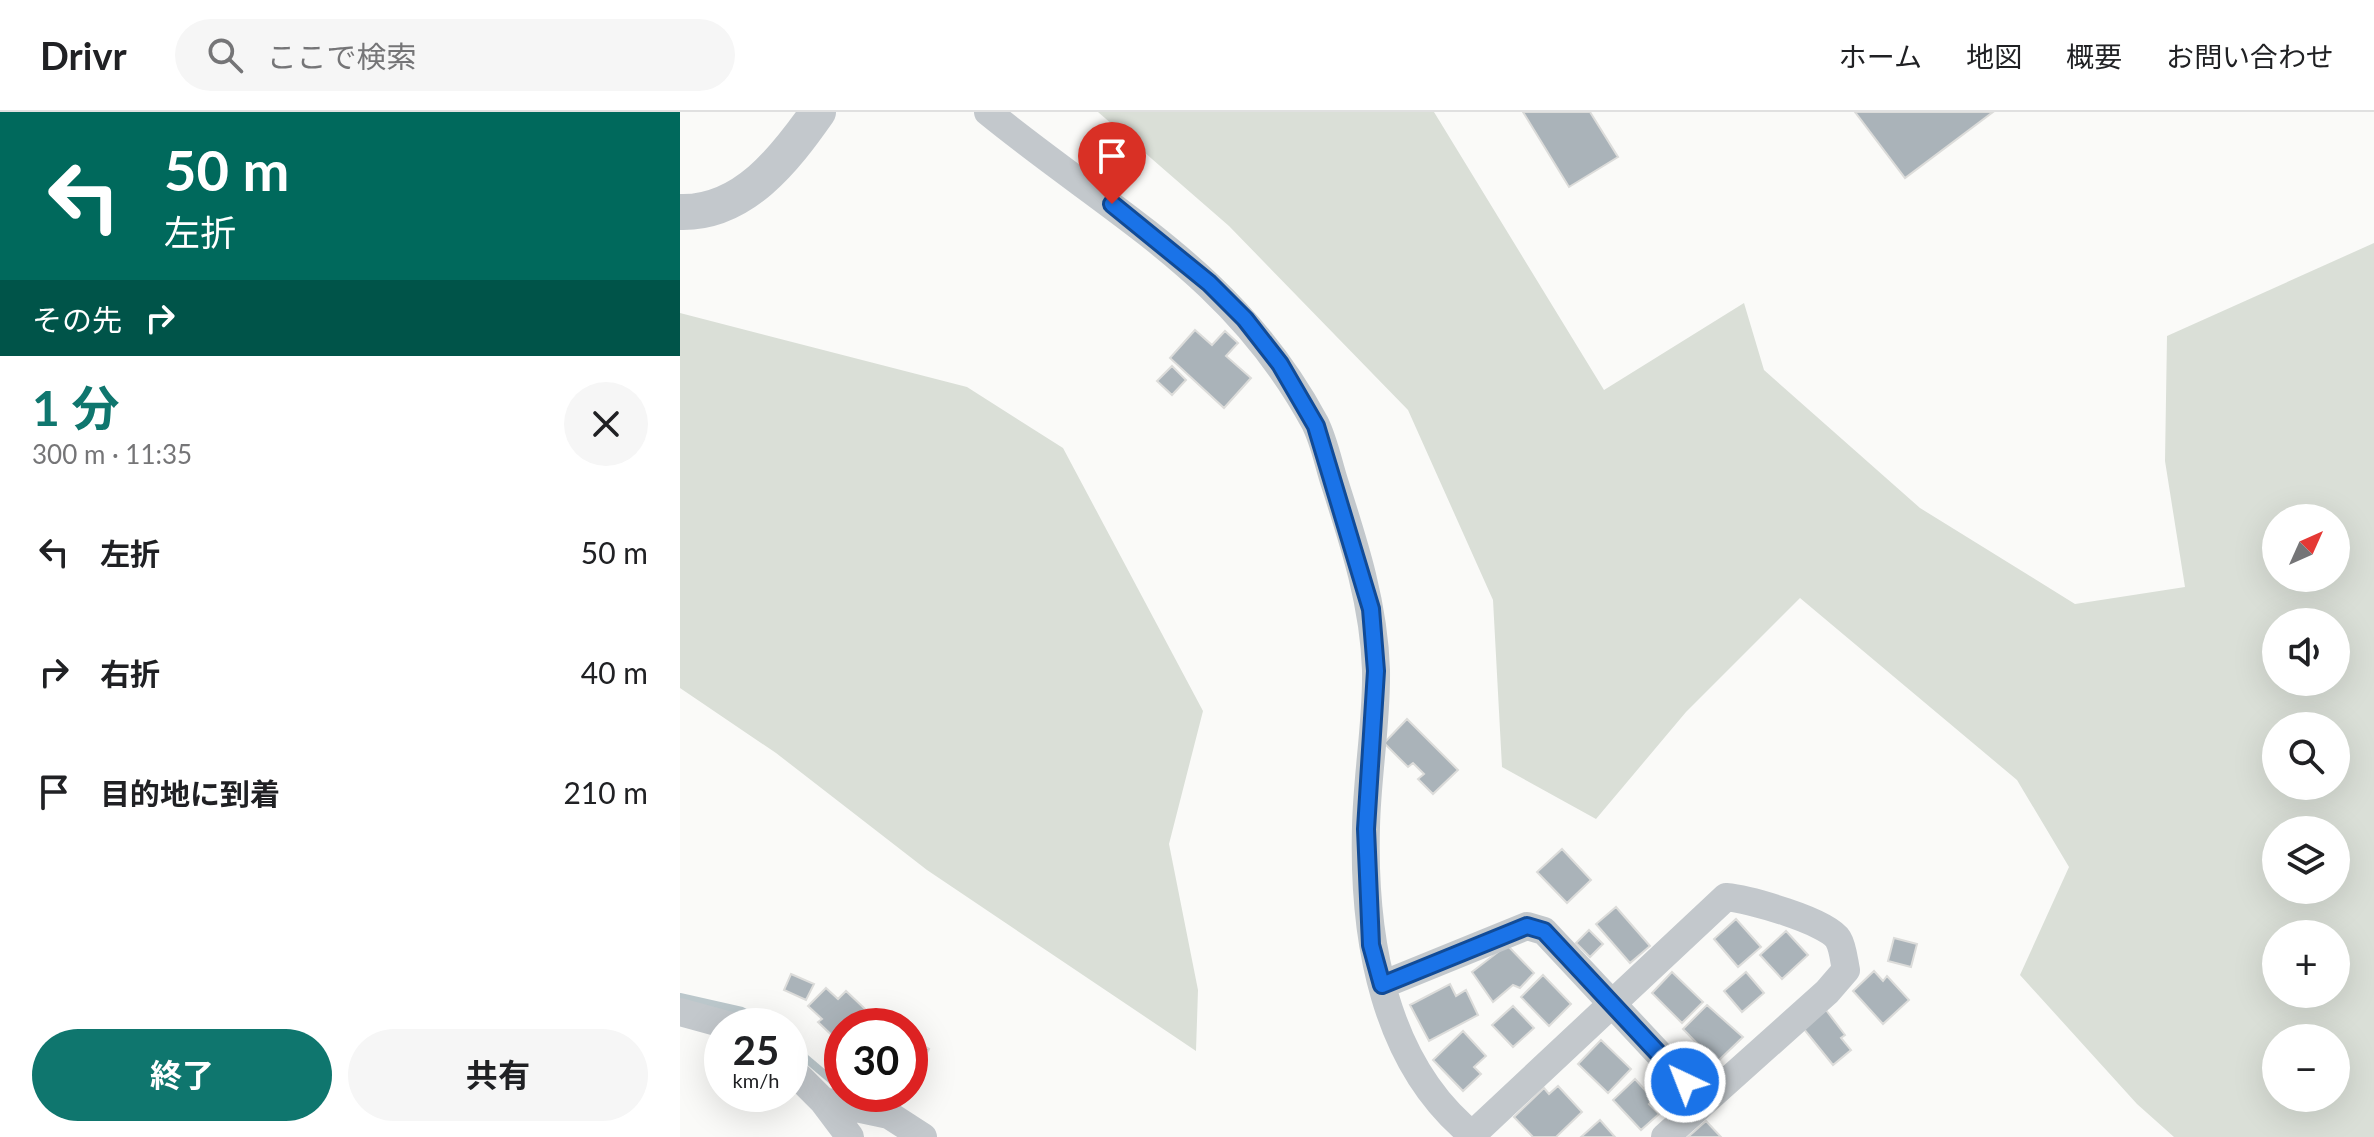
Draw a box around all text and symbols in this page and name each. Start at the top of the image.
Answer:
search box [175,19,735,91]
text: Drivr [40,32,127,78]
icon: search [203,33,247,77]
text: ここで検索 [267,38,417,74]
text: ホーム [1839,39,1922,73]
text: 地図 [1966,39,2022,73]
text: 概要 [2066,39,2122,73]
text: お問い合わせ [2166,39,2334,73]
pin [1078,122,1146,204]
icon: arrive [1090,134,1134,178]
text: 50 m [164,136,289,203]
icon: left [32,144,136,248]
text: 左折 [164,210,236,254]
icon: right [138,296,182,340]
text: その先 [32,301,122,337]
text: 1 分 [32,379,120,436]
button: close [564,382,648,466]
text: 300 m · 11:35 [32,438,192,470]
north arrow [2262,504,2350,592]
map controls [2262,504,2350,1112]
icon: left [32,530,76,574]
text: 50 m [581,534,648,570]
text: 左折 [100,535,160,571]
button: sound [2262,608,2350,696]
icon: right [32,650,76,694]
text: 40 m [581,654,648,690]
text: 右折 [100,655,160,691]
button: search [2262,712,2350,800]
icon: arrive [32,770,76,814]
text: 210 m [563,774,648,810]
text: 目的地に到着 [100,775,280,811]
button: layers [2262,816,2350,904]
button: + [2262,920,2350,1008]
speed limit sign: 30 [824,1008,928,1112]
button: − [2262,1024,2350,1112]
text: 25 [733,1026,779,1074]
button: 終了 [32,1029,332,1121]
button: 共有 [348,1029,648,1121]
position arrow [1643,1040,1727,1124]
text: km/h [733,1068,779,1092]

